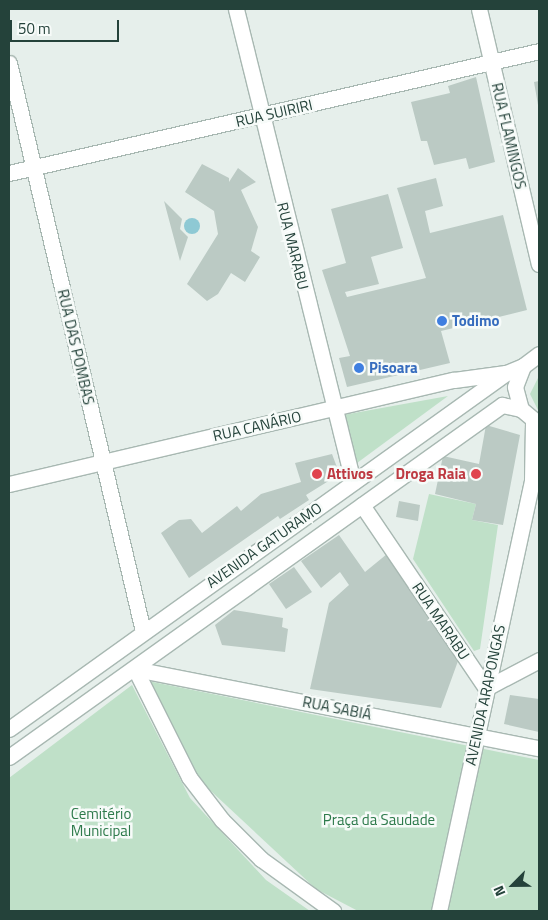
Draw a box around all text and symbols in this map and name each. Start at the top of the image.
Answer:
scale bar [12,10,121,42]
text: 50 m [18,17,51,40]
street label: RUA FLAMINGOS [488,81,530,191]
street label: RUA SUIRIRI [234,95,314,131]
street label: RUA MARABU [273,200,313,292]
street label: RUA DAS POMBAS [54,287,98,407]
place label: Todimo [452,312,500,330]
marker: Todimo [436,315,448,327]
place label: Pisoara [369,359,418,377]
marker: Pisoara [353,362,365,374]
street label: RUA CANÁRIO [211,407,303,445]
place label: Attivos [327,465,373,483]
place label: Droga Raia [395,465,466,483]
marker: Attivos [311,468,323,480]
marker: Droga Raia [470,468,482,480]
street label: AVENIDA GATURAMO [203,498,325,592]
street label: RUA MARABU [409,579,473,663]
street label: AVENIDA ARAPONGAS [461,623,509,767]
street label: RUA SABIÁ [301,693,373,723]
park label: Cemitério Municipal [71,804,131,839]
park label: Praça da Saudade [323,811,435,829]
north arrow [488,860,538,910]
text: N [487,882,510,900]

